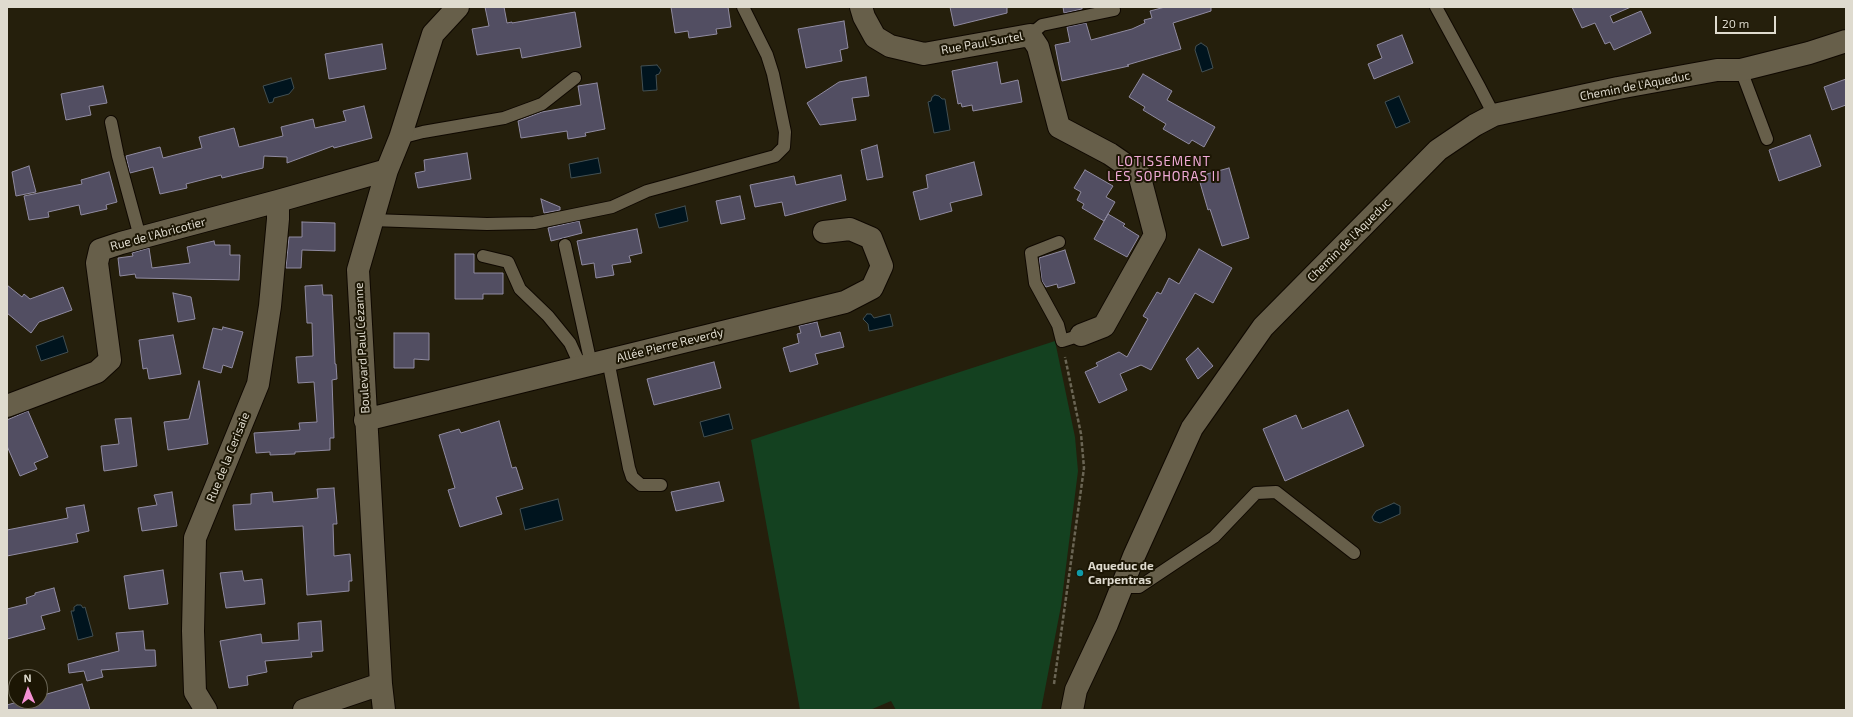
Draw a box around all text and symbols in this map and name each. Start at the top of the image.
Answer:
scale bar [1717,8,1778,34]
text: 20 m [1722,16,1749,30]
street label: Rue Paul Surtel [940,29,1024,57]
street label: Chemin de l'Aqueduc [1579,68,1691,104]
district label: LOTISSEMENT LES SOPHORAS II [1107,154,1221,185]
street label: Chemin de l'Aqueduc [1304,195,1394,285]
street label: Rue de l'Abricotier [109,214,207,254]
street label: Boulevard Paul Cézanne [351,282,373,414]
street label: Allée Pierre Reverdy [615,325,725,365]
street label: Rue de la Cerisaie [203,410,253,504]
place label: Aqueduc de Carpentras [1088,559,1154,587]
marker: Aqueduc de Carpentras [1075,568,1085,578]
north arrow [8,669,48,709]
text: N [23,671,32,684]

